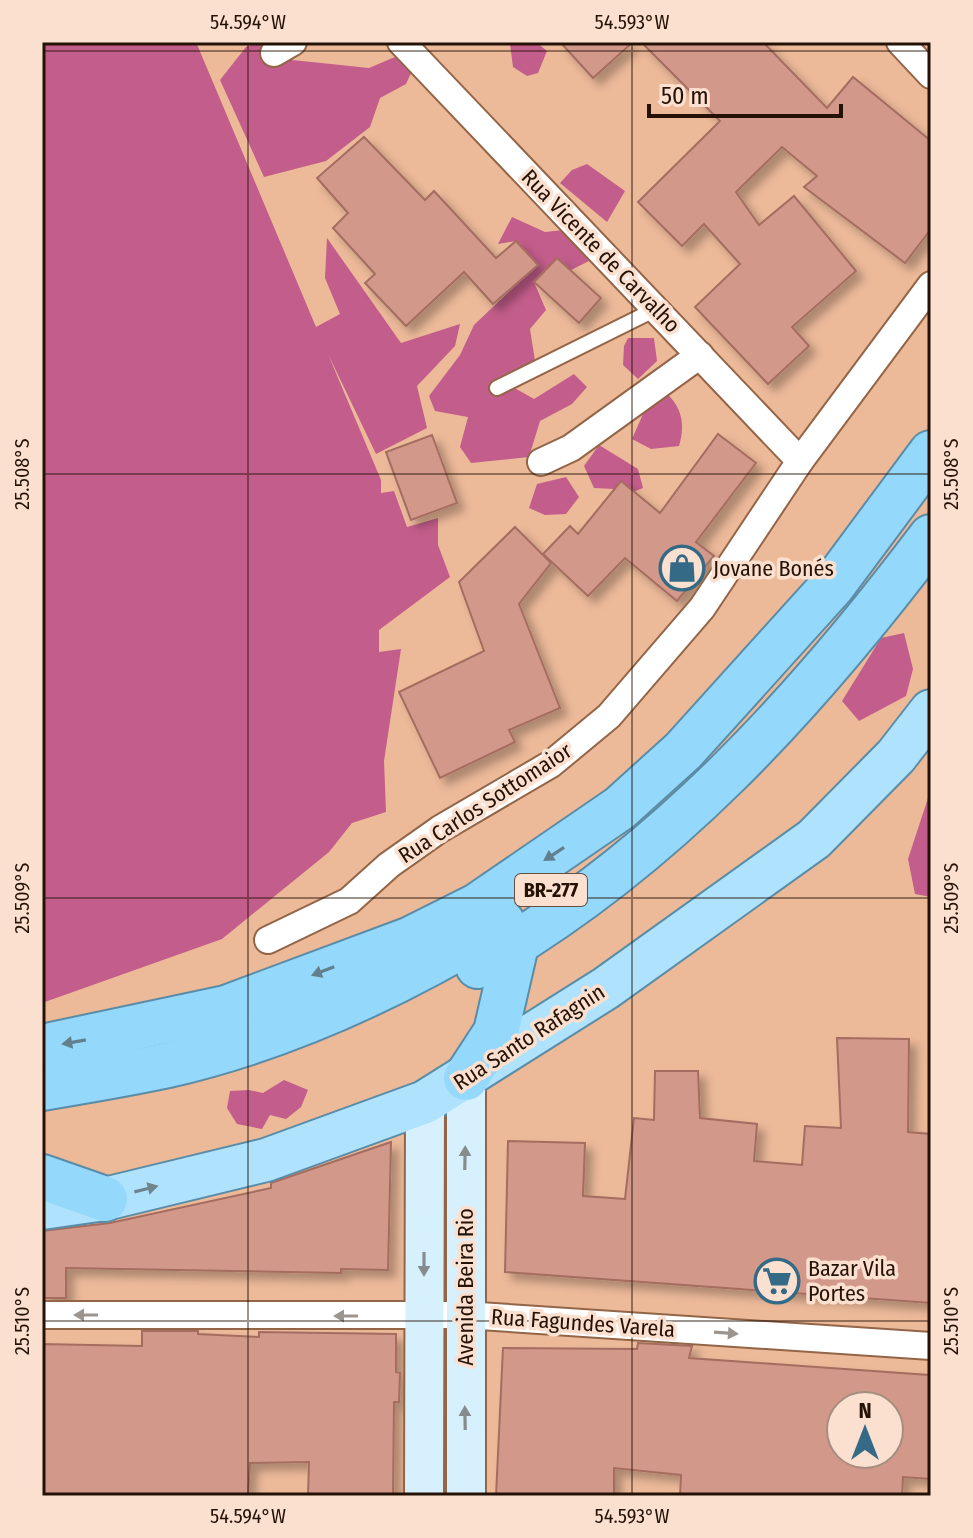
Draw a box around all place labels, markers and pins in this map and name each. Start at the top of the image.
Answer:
shop icon: Jovane Bonés [658,544,706,592]
place label: Jovane Bonés [713,555,834,582]
place label: Bazar Vila Portes [808,1255,896,1307]
supermarket icon: Bazar Vila Portes [753,1257,801,1305]

